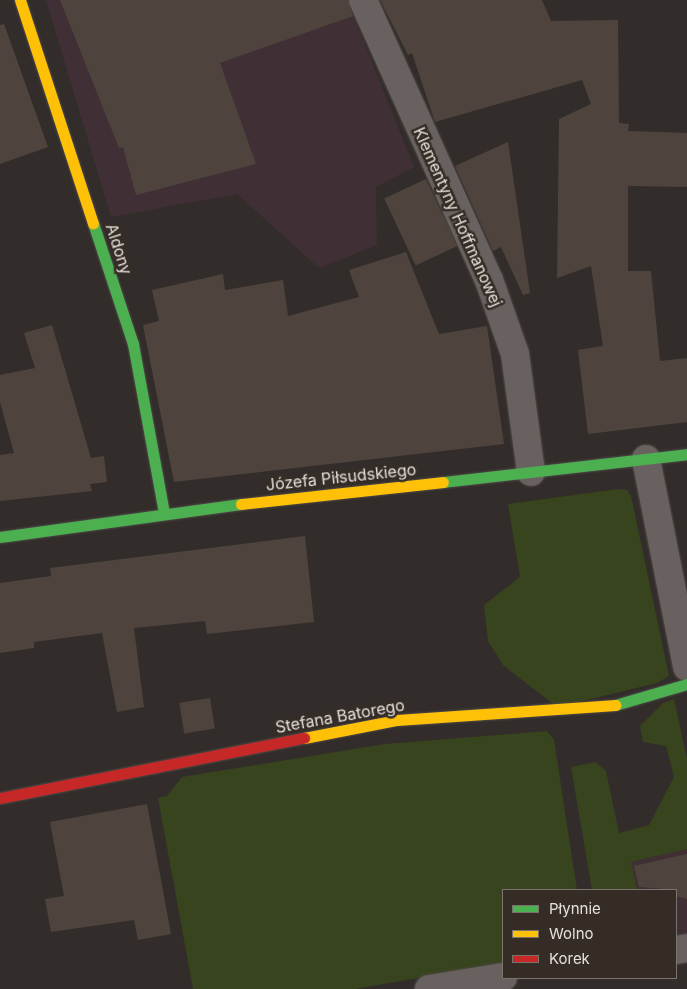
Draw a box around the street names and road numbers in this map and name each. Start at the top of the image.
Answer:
street label: Klementyny Hoffmanowej [410,124,506,310]
street label: Aldony [102,221,136,277]
street label: Józefa Piłsudskiego [265,460,417,494]
street label: Stefana Batorego [274,695,406,737]

